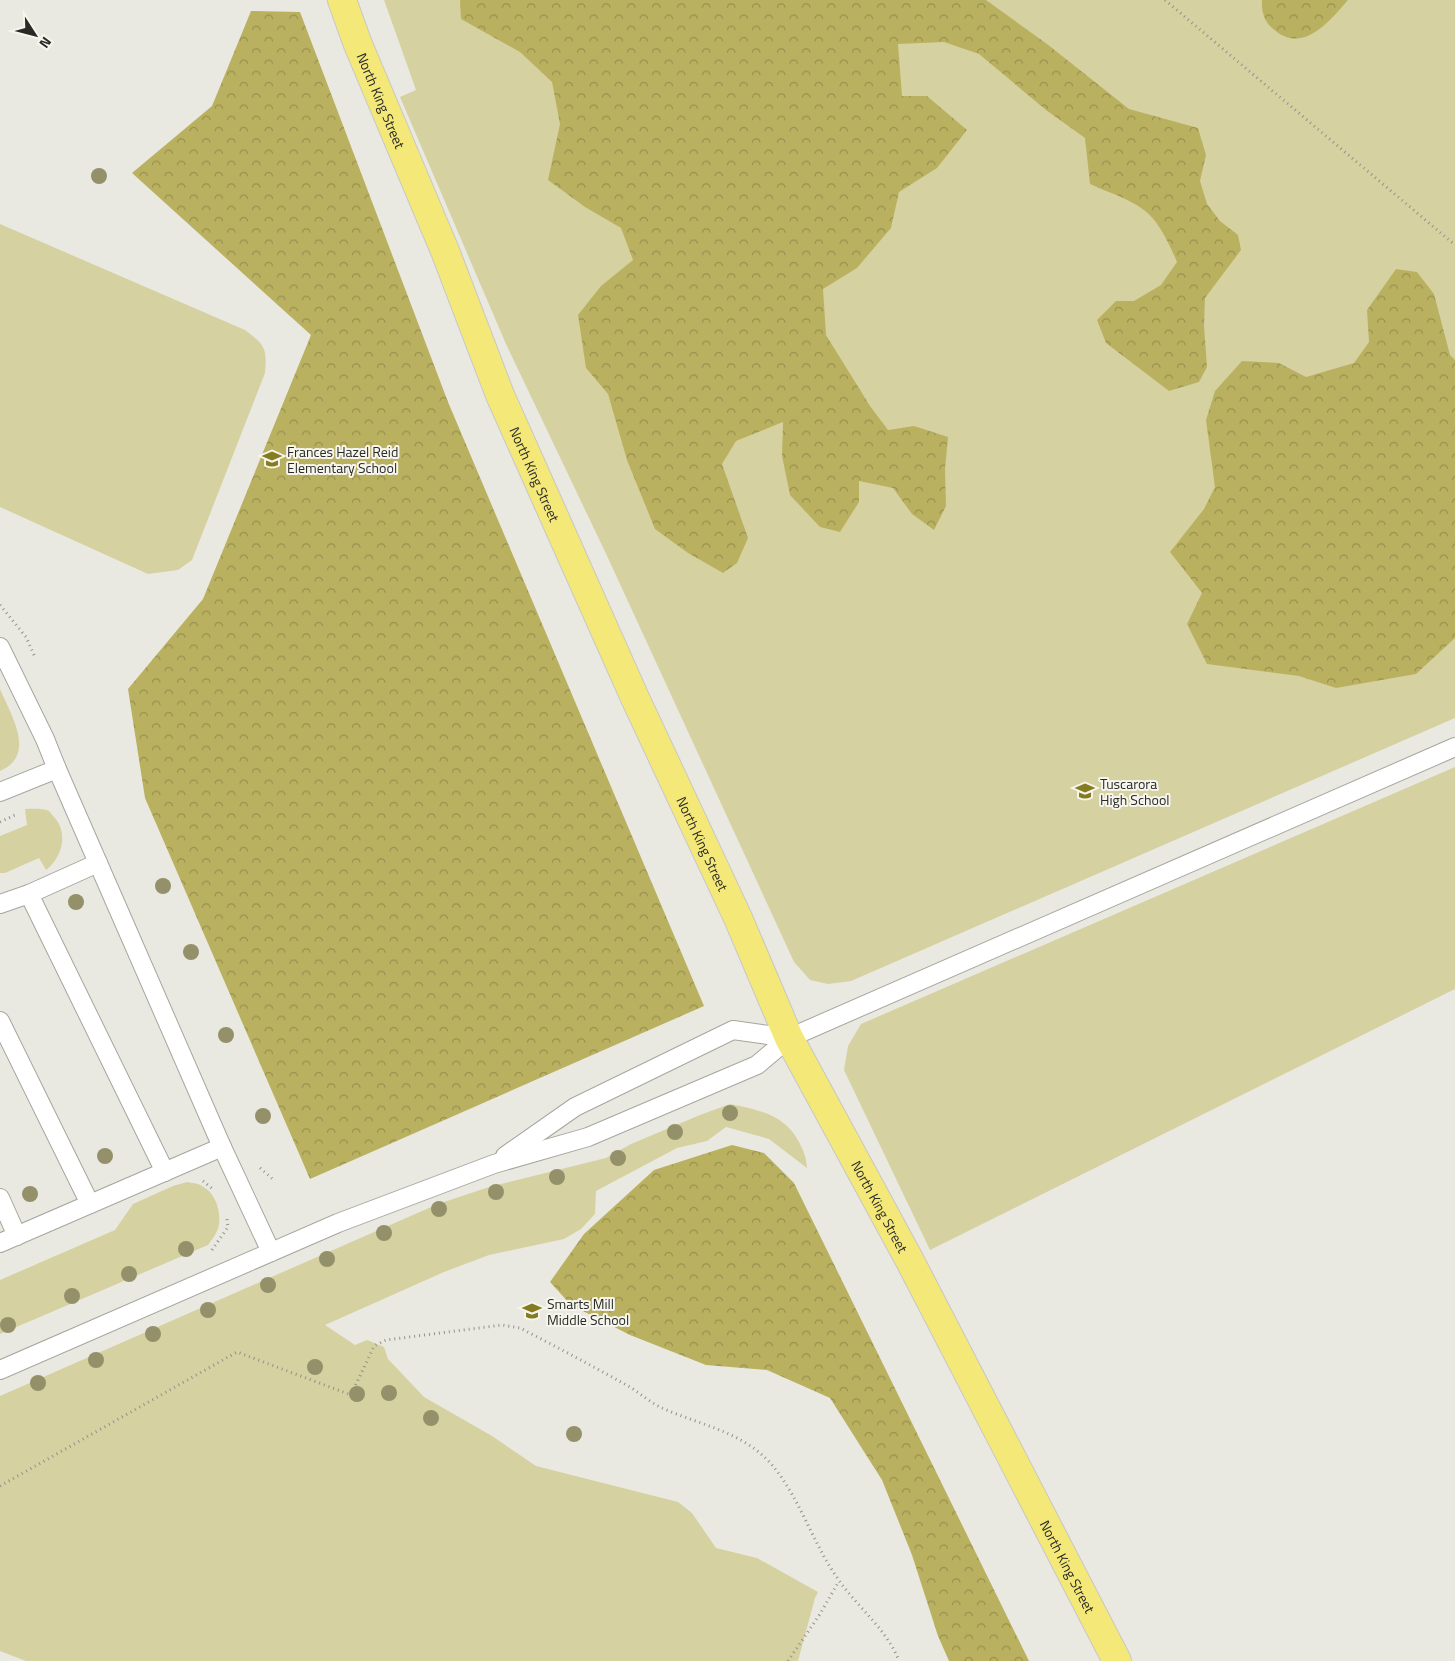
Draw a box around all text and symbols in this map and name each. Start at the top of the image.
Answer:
north arrow [10,10,60,60]
text: N [35,33,57,53]
street label: North King Street [352,49,411,152]
street label: North King Street [505,423,566,525]
place label: Frances Hazel Reid Elementary School [287,441,398,478]
school or university icon: Frances Hazel Reid Elementary School [261,448,283,470]
place label: Tuscarora High School [1100,773,1170,810]
school or university icon: Tuscarora High School [1074,780,1096,802]
street label: North King Street [672,793,734,894]
street label: North King Street [847,1156,914,1256]
place label: Smarts Mill Middle School [547,1293,629,1330]
school or university icon: Smarts Mill Middle School [521,1300,543,1322]
street label: North King Street [1035,1516,1101,1617]

